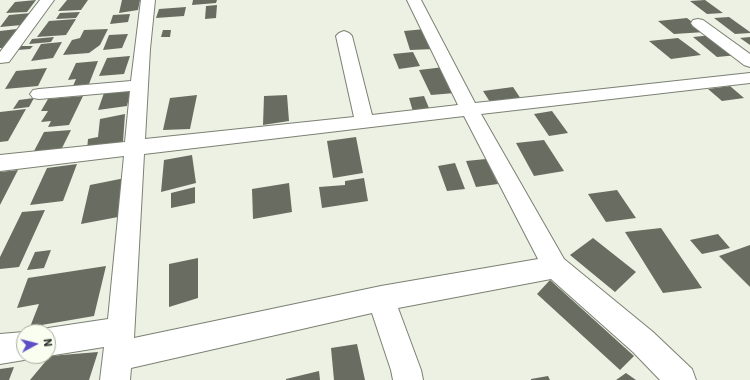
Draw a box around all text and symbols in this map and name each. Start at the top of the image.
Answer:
north arrow [16,324,56,364]
text: N [40,338,54,347]

